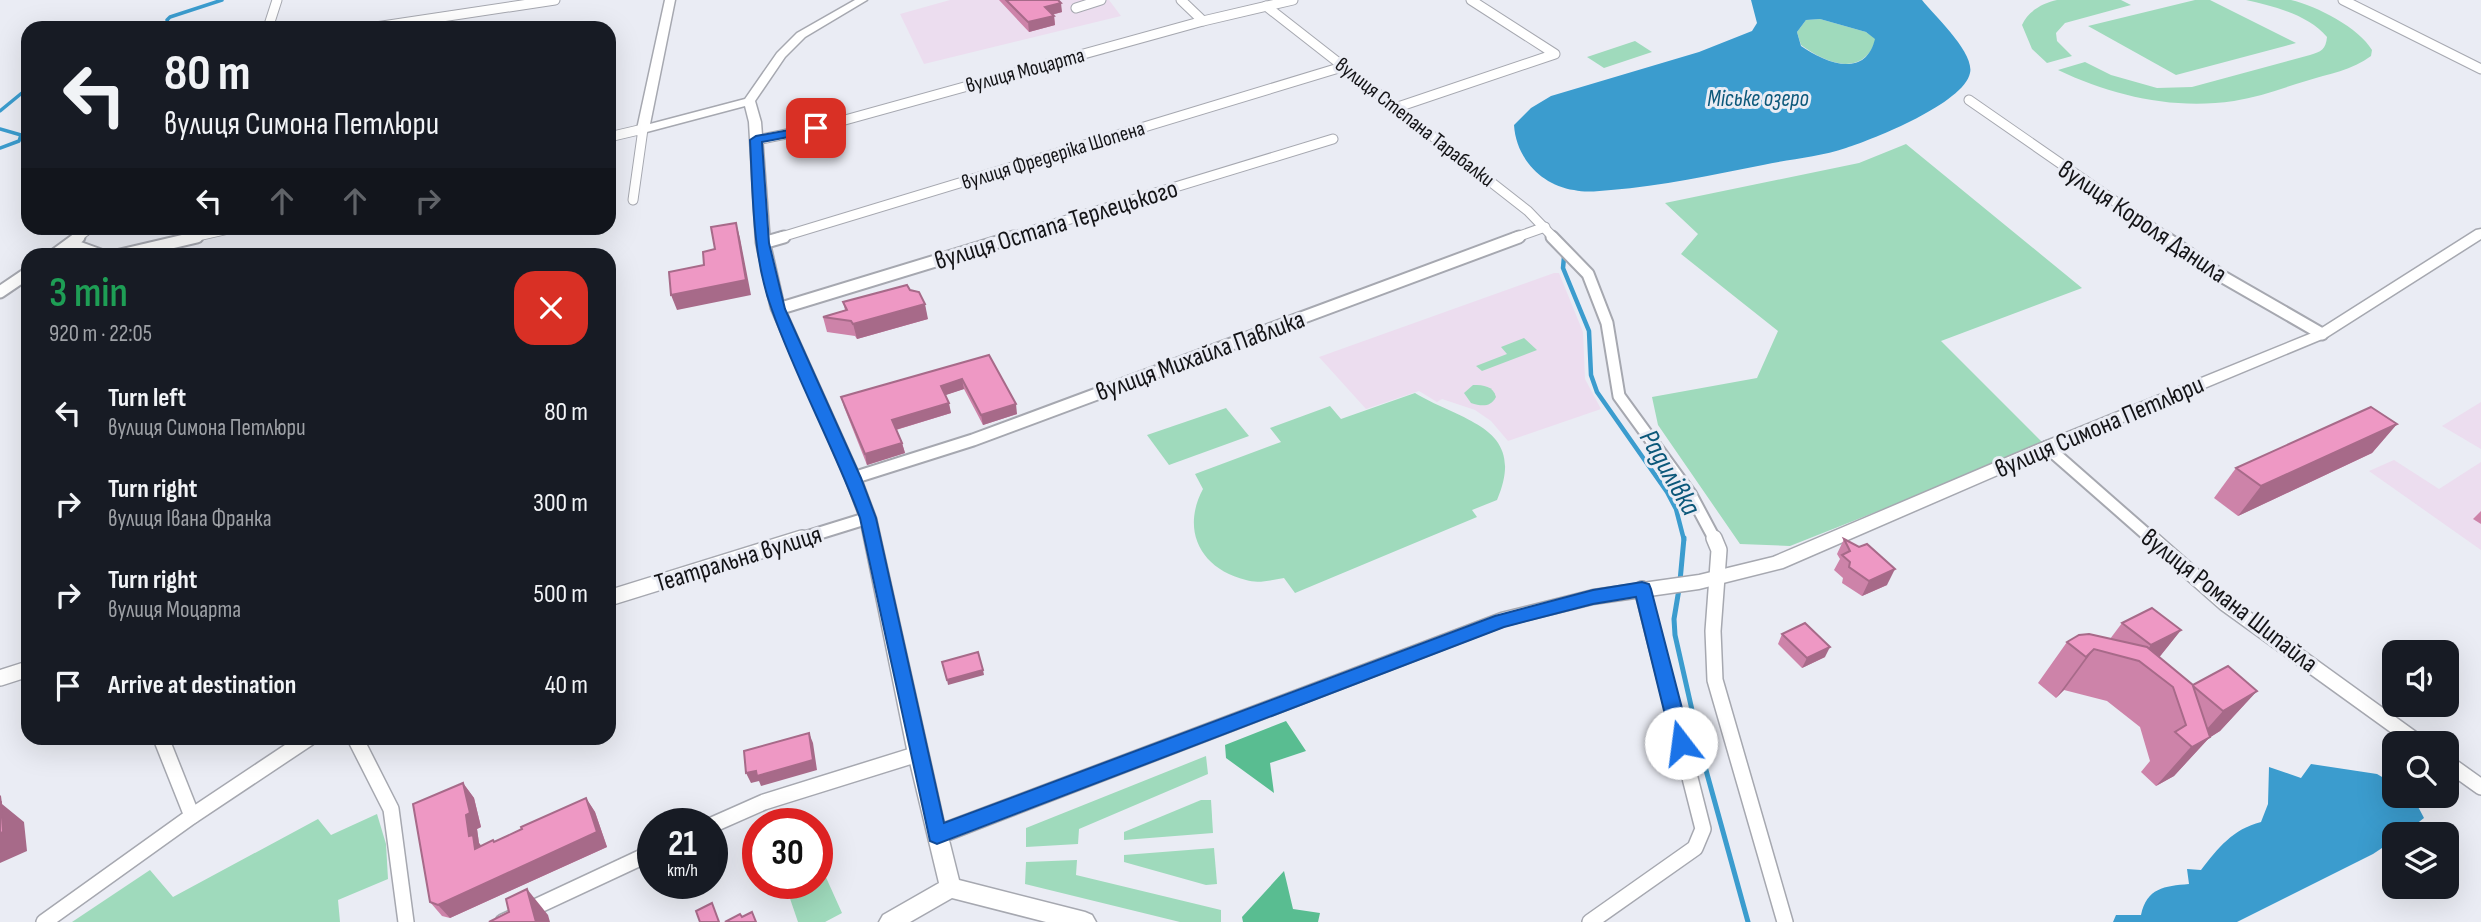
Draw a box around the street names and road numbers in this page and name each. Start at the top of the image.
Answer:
street label: вулиця Моцарта [963,43,1087,98]
street label: вулиця Степана Тарабалки [1330,52,1499,192]
street label: вулиця Фредеріка Шопена [959,116,1148,195]
street label: вулиця Короля Данила [2052,154,2232,290]
street label: вулиця Остапа Терлецького [931,174,1182,277]
street label: вулиця Михайла Павлика [1092,304,1309,409]
street label: вулиця Симона Петлюри [1991,369,2209,485]
street label: Театральна вулиця [651,519,826,599]
street label: вулиця Романа Шипайла [2135,523,2324,680]

